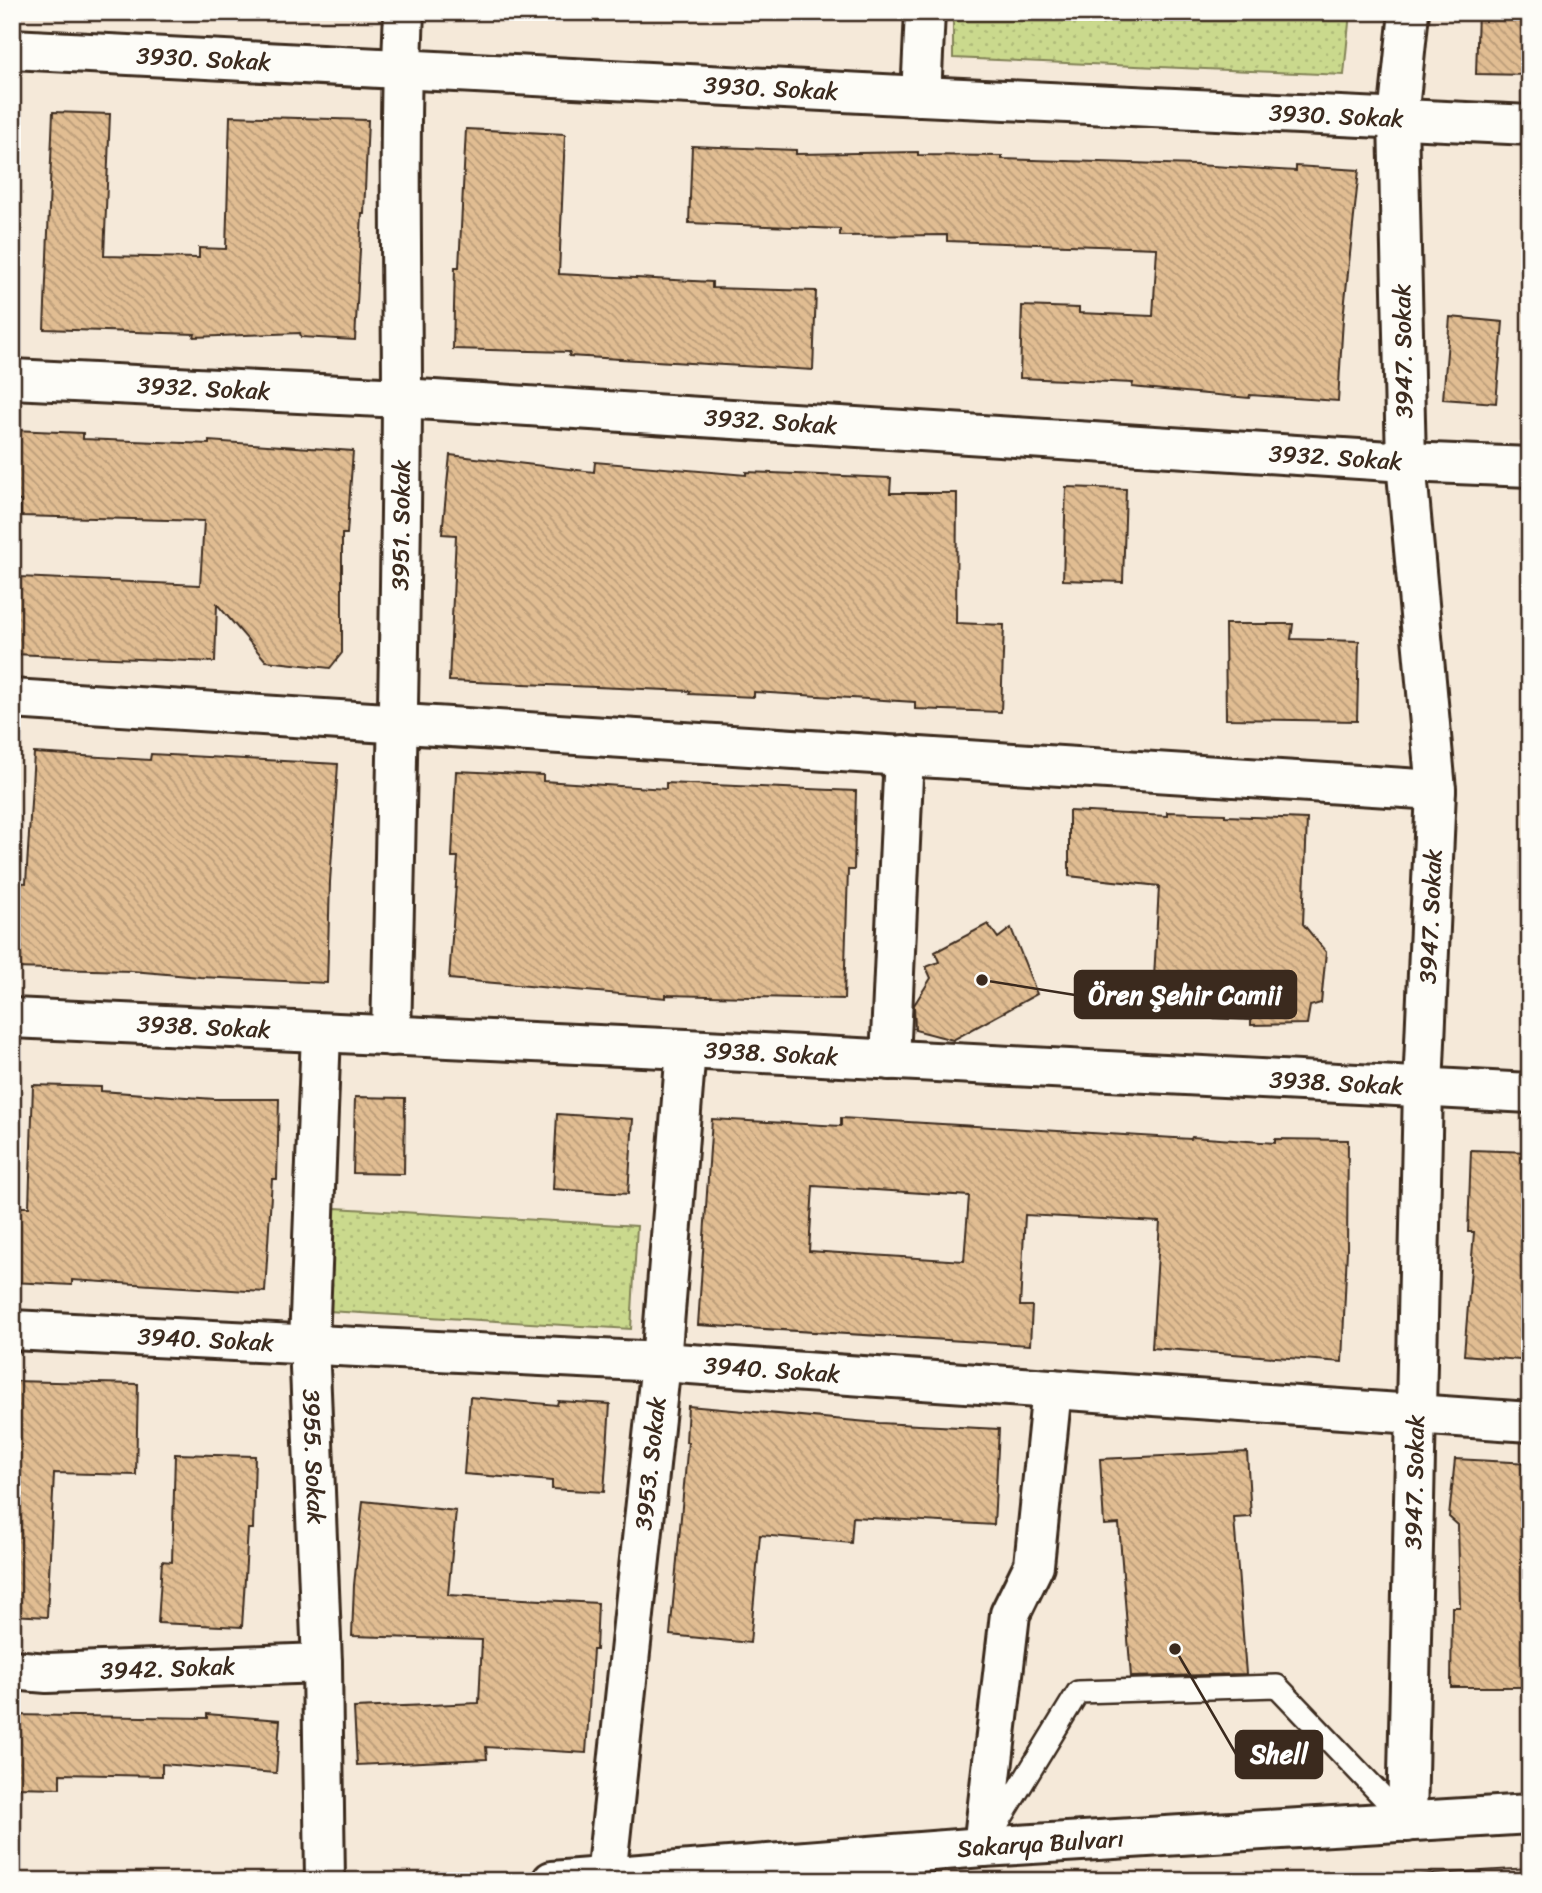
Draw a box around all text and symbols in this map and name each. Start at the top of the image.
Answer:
street label: 3930. Sokak [135,34,272,83]
street label: 3930. Sokak [703,64,840,113]
street label: 3930. Sokak [1268,92,1405,140]
street label: 3947. Sokak [1381,283,1425,419]
street label: 3932. Sokak [136,364,272,413]
street label: 3932. Sokak [703,396,839,447]
street label: 3932. Sokak [1268,432,1404,483]
street label: 3951. Sokak [379,459,423,591]
street label: 3947. Sokak [1407,848,1454,985]
callout: Ören Şehir Camii [1075,971,1296,1018]
text: Ören Şehir Camii [1088,972,1283,1018]
street label: 3938. Sokak [136,1003,272,1051]
street label: 3938. Sokak [703,1029,839,1078]
street label: 3938. Sokak [1268,1058,1405,1107]
street label: 3940. Sokak [137,1315,275,1364]
street label: 3940. Sokak [702,1344,842,1395]
street label: 3955. Sokak [290,1388,337,1526]
street label: 3953. Sokak [622,1394,678,1532]
street label: 3947. Sokak [1392,1414,1437,1550]
street label: 3942. Sokak [100,1645,236,1692]
callout: Shell [1236,1731,1322,1778]
text: Shell [1249,1731,1310,1777]
street label: Sakarya Bulvarı [956,1818,1125,1870]

